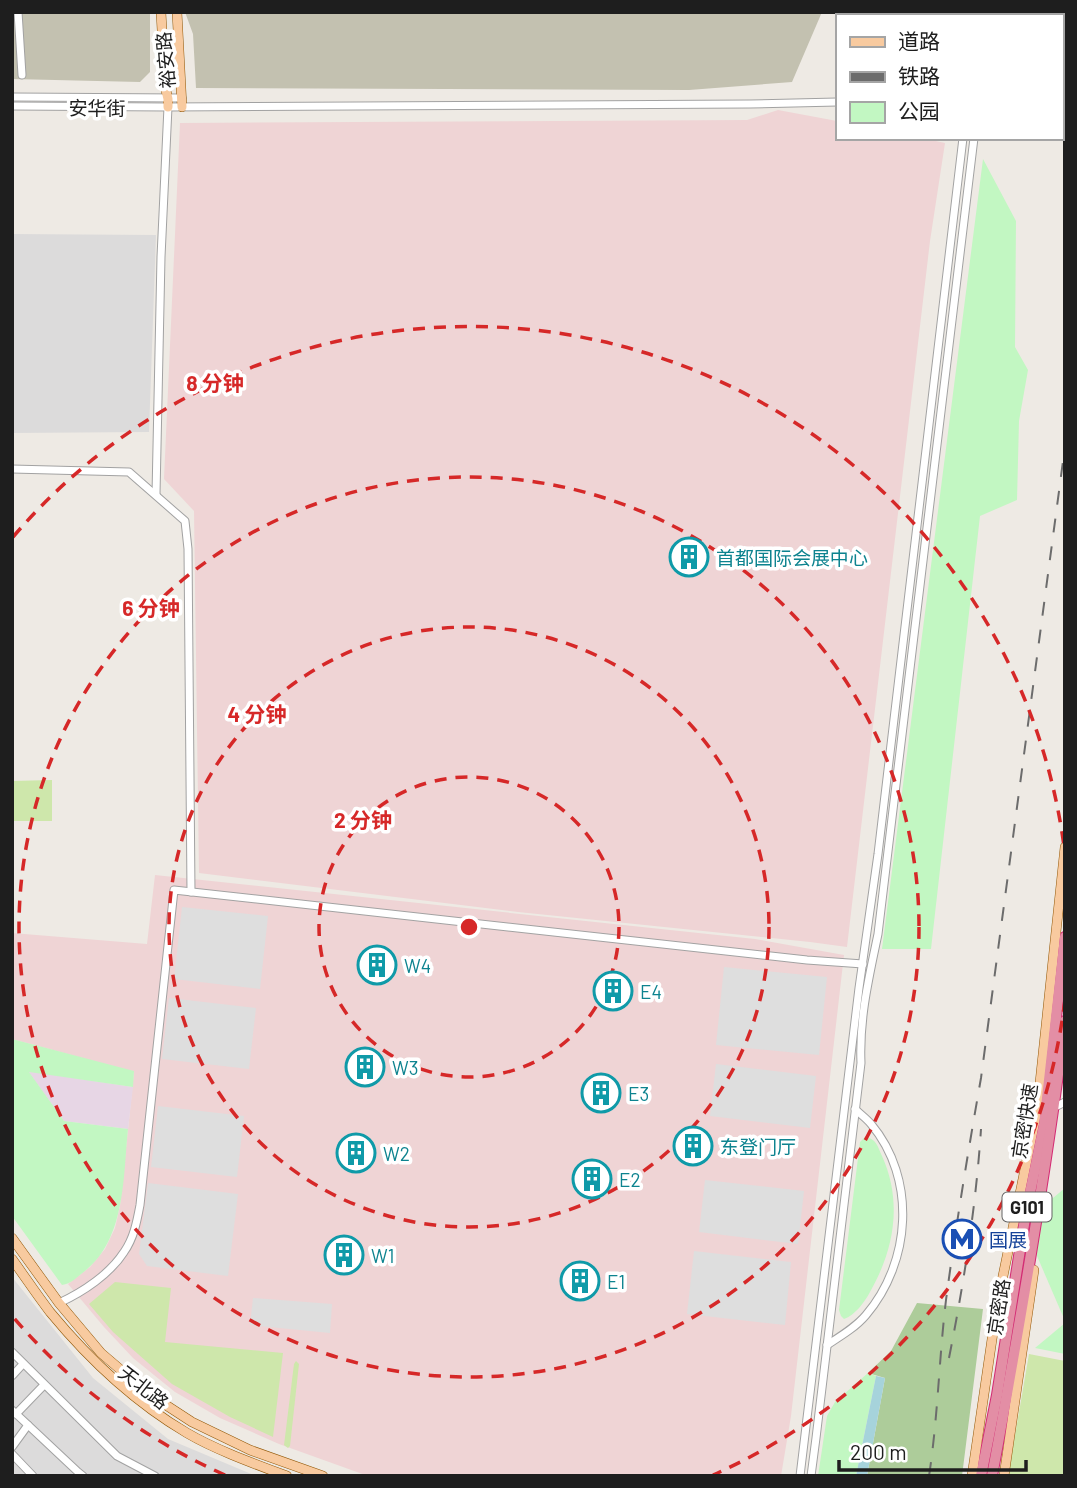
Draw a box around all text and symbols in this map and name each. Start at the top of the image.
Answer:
legend [836,14,1063,140]
text: 道路 [898,28,940,53]
street label: 裕安路 [151,31,179,89]
text: 铁路 [898,63,940,88]
street label: 安华街 [68,96,126,119]
text: 公园 [898,98,940,123]
text: 8 分钟 [186,370,244,395]
building icon: 首都国际会展中心 [668,536,710,578]
place label: 首都国际会展中心 [716,546,868,569]
text: 6 分钟 [122,595,180,620]
text: 4 分钟 [228,701,286,726]
text: 2 分钟 [334,807,392,832]
centre of rings [457,915,481,939]
building icon: W4 [356,944,398,986]
place label: W4 [404,954,431,977]
building icon: E4 [592,970,634,1012]
place label: E4 [640,980,662,1003]
building icon: W3 [344,1046,386,1088]
place label: W3 [392,1056,418,1079]
building icon: E3 [580,1072,622,1114]
place label: E3 [628,1082,649,1105]
street label: 京密快速 [1007,1082,1041,1160]
building icon: 东登门厅 [672,1125,714,1167]
building icon: W2 [335,1132,377,1174]
place label: 东登门厅 [720,1135,796,1158]
place label: W2 [383,1142,410,1165]
building icon: E2 [571,1158,613,1200]
place label: E2 [619,1168,641,1191]
road number: G101 [1002,1192,1052,1222]
metro station icon: 国展 [941,1218,983,1260]
place label: 国展 [989,1228,1027,1251]
building icon: W1 [323,1234,365,1276]
place label: W1 [371,1244,394,1267]
building icon: E1 [559,1260,601,1302]
place label: E1 [607,1270,625,1293]
street label: 京密路 [982,1277,1014,1337]
street label: 天北路 [114,1360,174,1414]
scale bar [839,1428,1026,1472]
text: 200 m [850,1439,907,1464]

